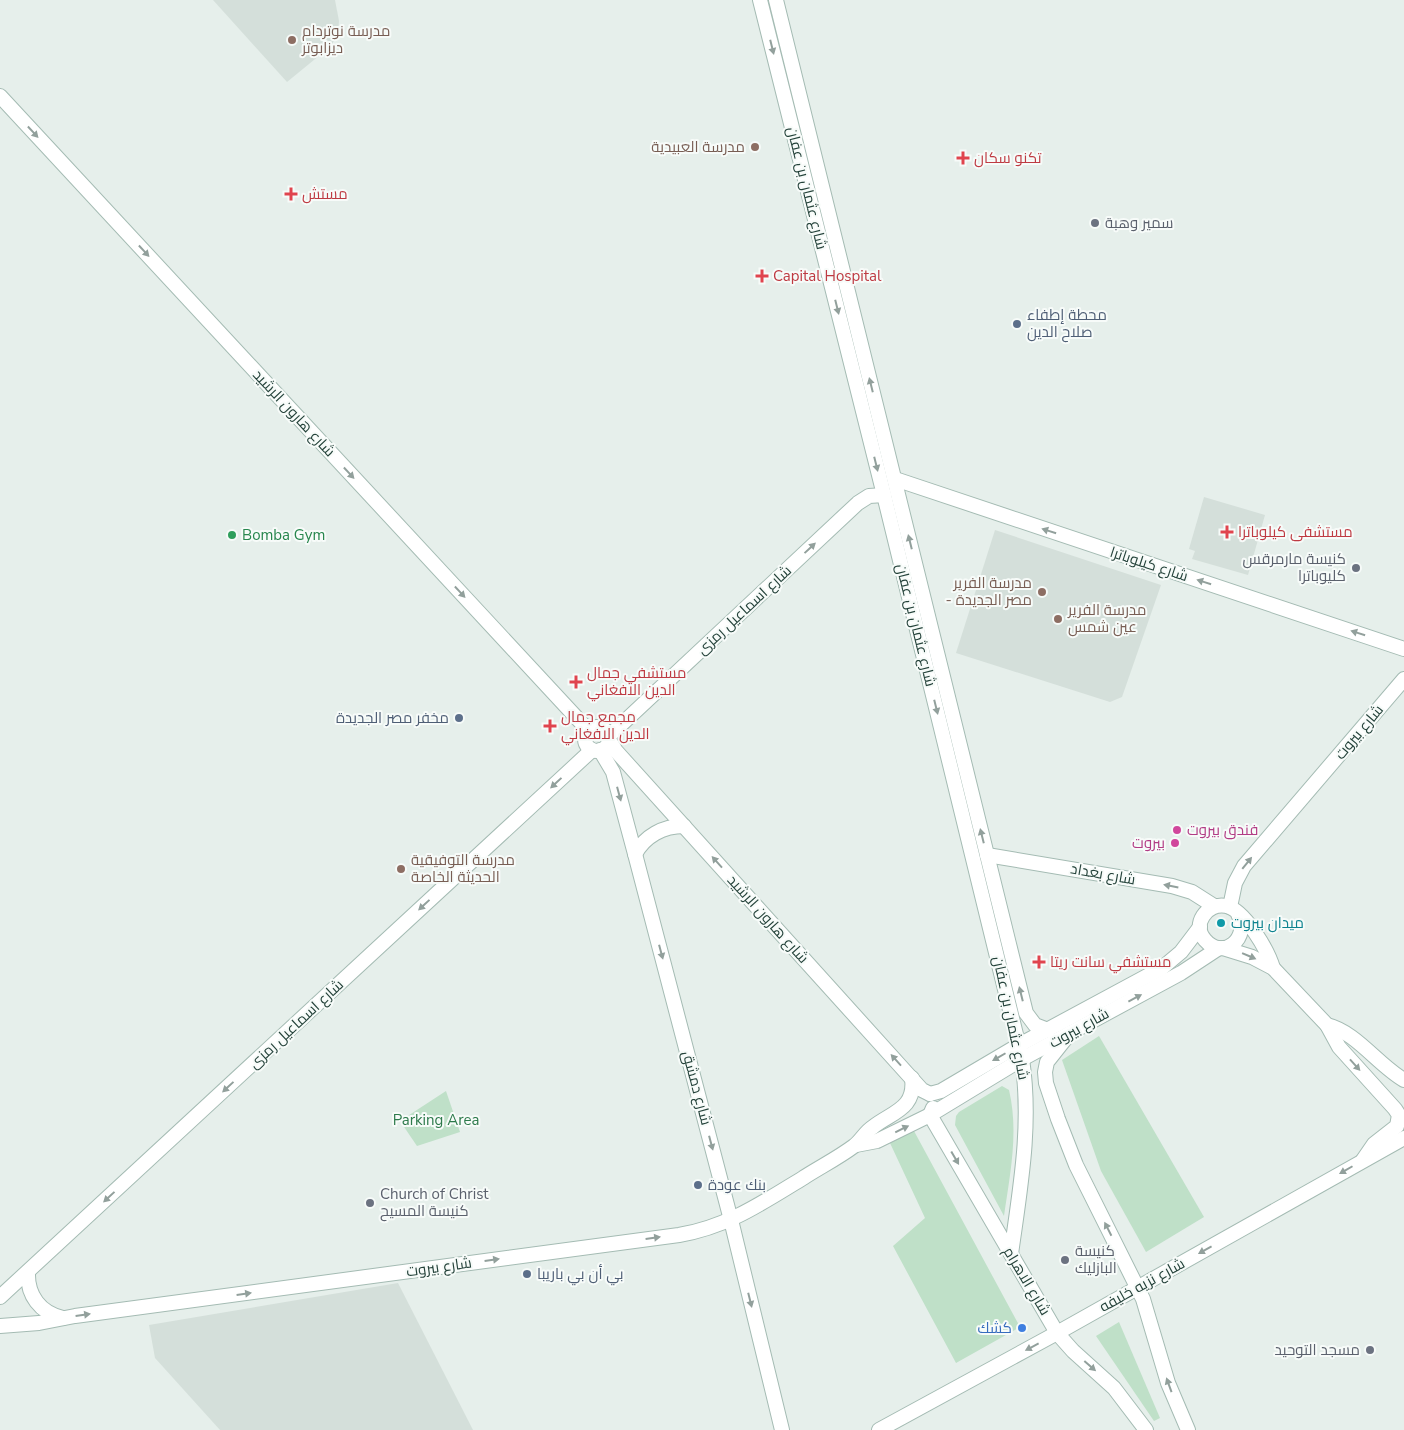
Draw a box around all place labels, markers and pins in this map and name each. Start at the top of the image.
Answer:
place label: مدرسة نوتردام ديزابوتر [301,21,390,58]
marker: مدرسة نوتردام ديزابوتر [286,34,298,46]
place label: مدرسة العبيدية [651,137,745,157]
marker: مدرسة العبيدية [749,141,761,153]
place label: تكنو سكان [974,148,1042,168]
marker: تكنو سكان [956,151,970,165]
place label: مستش [302,184,348,204]
marker: مستش [284,187,298,201]
place label: سمير وهبة [1105,213,1174,233]
marker: سمير وهبة [1089,217,1101,229]
place label: Capital Hospital [773,266,882,286]
marker: Capital Hospital [755,269,769,283]
place label: محطة إطفاء صلاح الدين [1027,305,1107,343]
marker: محطة إطفاء صلاح الدين [1011,318,1023,330]
place label: مستشفى كيلوباترا [1238,522,1353,542]
place label: Bomba Gym [242,525,325,545]
marker: مستشفى كيلوباترا [1220,525,1234,539]
marker: Bomba Gym [226,529,238,541]
place label: كنيسة مارمرقس كليوباترا [1242,549,1346,586]
marker: كنيسة مارمرقس كليوباترا [1350,562,1362,574]
place label: مدرسة الفرير - مصر الجديدة [945,573,1032,610]
marker: مدرسة الفرير - مصر الجديدة [1036,586,1048,598]
place label: مدرسة الفرير عين شمس [1067,600,1146,637]
marker: مدرسة الفرير عين شمس [1052,613,1064,625]
place label: مستشفي جمال الدين الافغاني [587,663,686,702]
marker: مستشفي جمال الدين الافغاني [569,675,583,689]
place label: مجمع جمال الدين الافغاني [561,707,650,746]
place label: مخفر مصر الجديدة [336,708,449,728]
marker: مخفر مصر الجديدة [453,712,465,724]
marker: مجمع جمال الدين الافغاني [543,719,557,733]
place label: فندق بيروت [1187,820,1258,840]
marker: فندق بيروت [1171,824,1183,836]
place label: بيروت [1132,833,1165,853]
marker: بيروت [1169,837,1181,849]
place label: مدرسة التوفيقية الحديثة الخاصة [411,850,515,887]
marker: مدرسة التوفيقية الحديثة الخاصة [395,863,407,875]
place label: ميدان بيروت [1231,913,1304,933]
marker: ميدان بيروت [1215,917,1227,929]
place label: مستشفي سانت ريتا [1050,952,1171,974]
marker: مستشفي سانت ريتا [1032,955,1046,969]
place label: بنك عودة [708,1175,766,1195]
marker: بنك عودة [692,1179,704,1191]
place label: Church of Christ كنيسة المسيح [380,1184,489,1222]
marker: Church of Christ كنيسة المسيح [364,1197,376,1209]
place label: كنيسة البازليك [1075,1241,1117,1278]
marker: كنيسة البازليك [1059,1254,1071,1266]
place label: بي أن بي باريبا [537,1264,624,1286]
marker: بي أن بي باريبا [521,1268,533,1280]
place label: كشك [977,1318,1012,1338]
marker: كشك [1016,1322,1028,1334]
place label: مسجد التوحيد [1275,1340,1360,1360]
marker: مسجد التوحيد [1364,1344,1376,1356]

